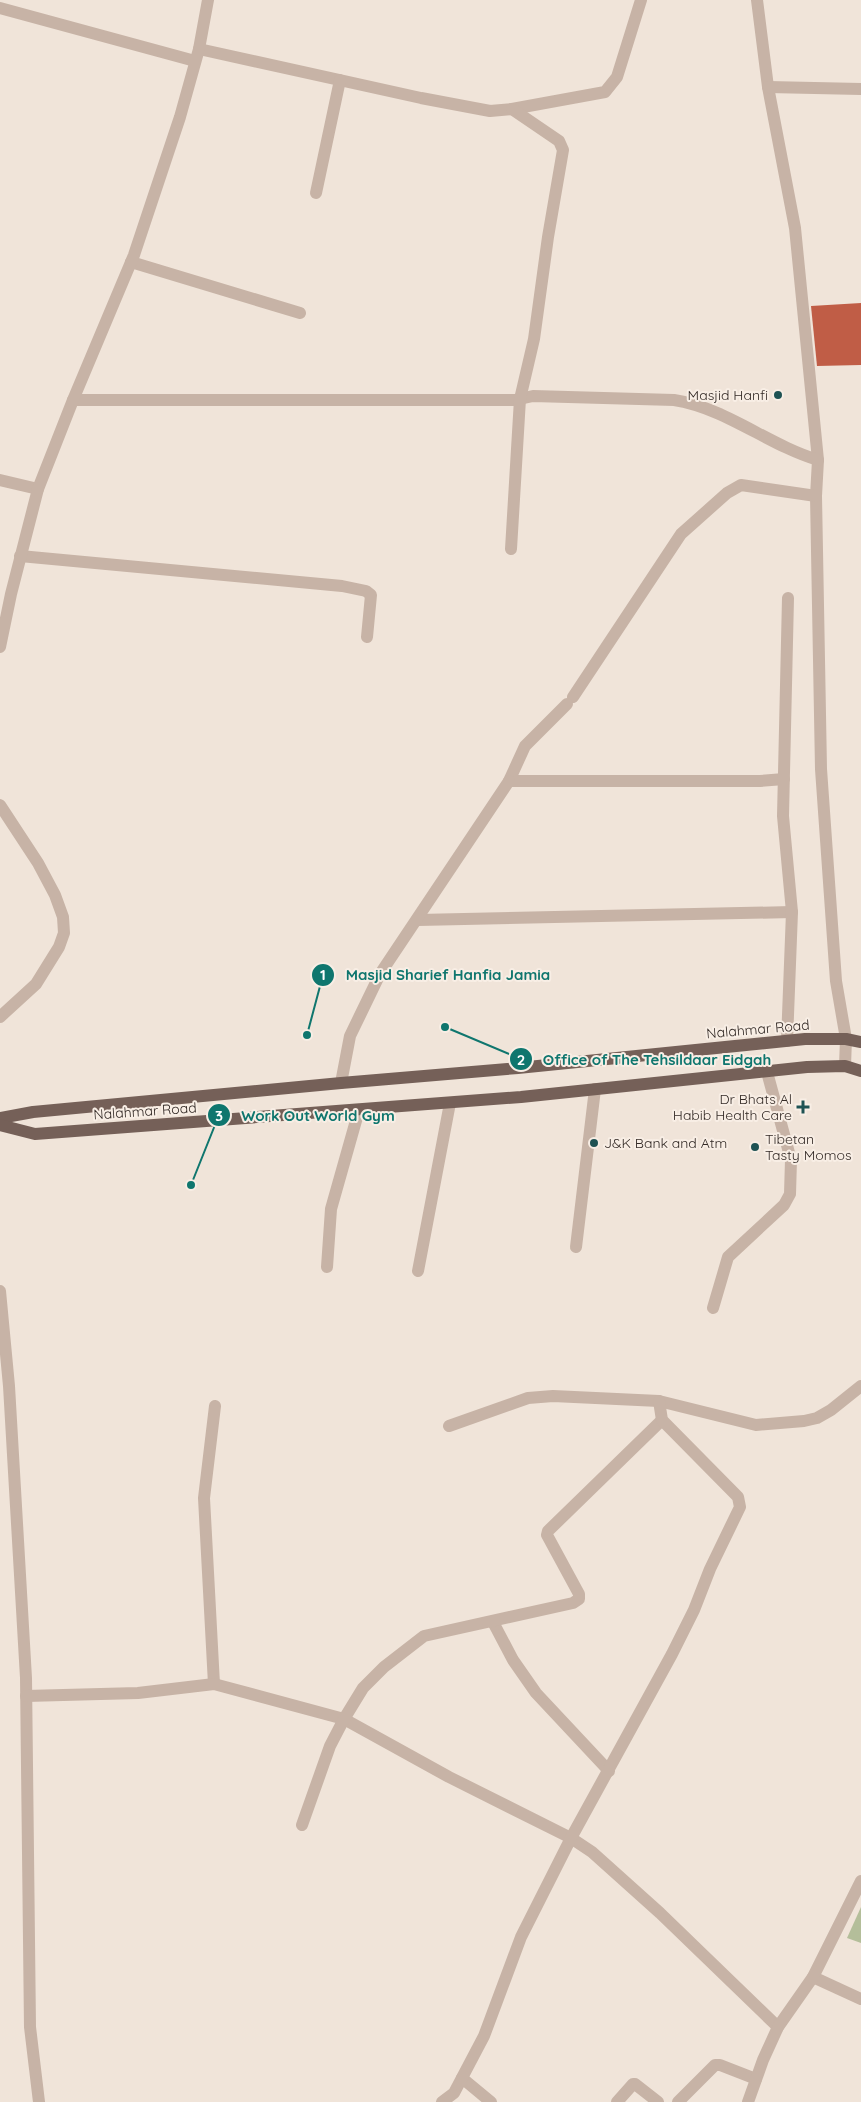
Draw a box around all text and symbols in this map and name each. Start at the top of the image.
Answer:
place label: Masjid Hanfi [688,386,768,404]
marker: Masjid Hanfi [772,389,784,401]
callout: Masjid Sharief Hanfia Jamia [310,960,560,990]
text: 1 [320,965,326,984]
text: Masjid Sharief Hanfia Jamia [346,965,550,984]
street label: Nalahmar Road [706,1016,810,1042]
callout: Office of The Tehsildaar Eidgah [508,1044,782,1074]
text: 2 [517,1050,525,1069]
text: Office of The Tehsildaar Eidgah [543,1050,771,1069]
place label: Dr Bhats Al Habib Health Care [673,1090,792,1124]
street label: Nalahmar Road [93,1098,197,1124]
callout: Work Out World Gym [206,1100,405,1130]
marker: Dr Bhats Al Habib Health Care [796,1100,810,1114]
text: 3 [215,1106,223,1125]
text: Work Out World Gym [241,1106,395,1125]
place label: Tibetan Tasty Momos [765,1130,851,1164]
place label: J&K Bank and Atm [604,1134,727,1152]
marker: J&K Bank and Atm [588,1137,600,1149]
marker: Tibetan Tasty Momos [749,1141,761,1153]

